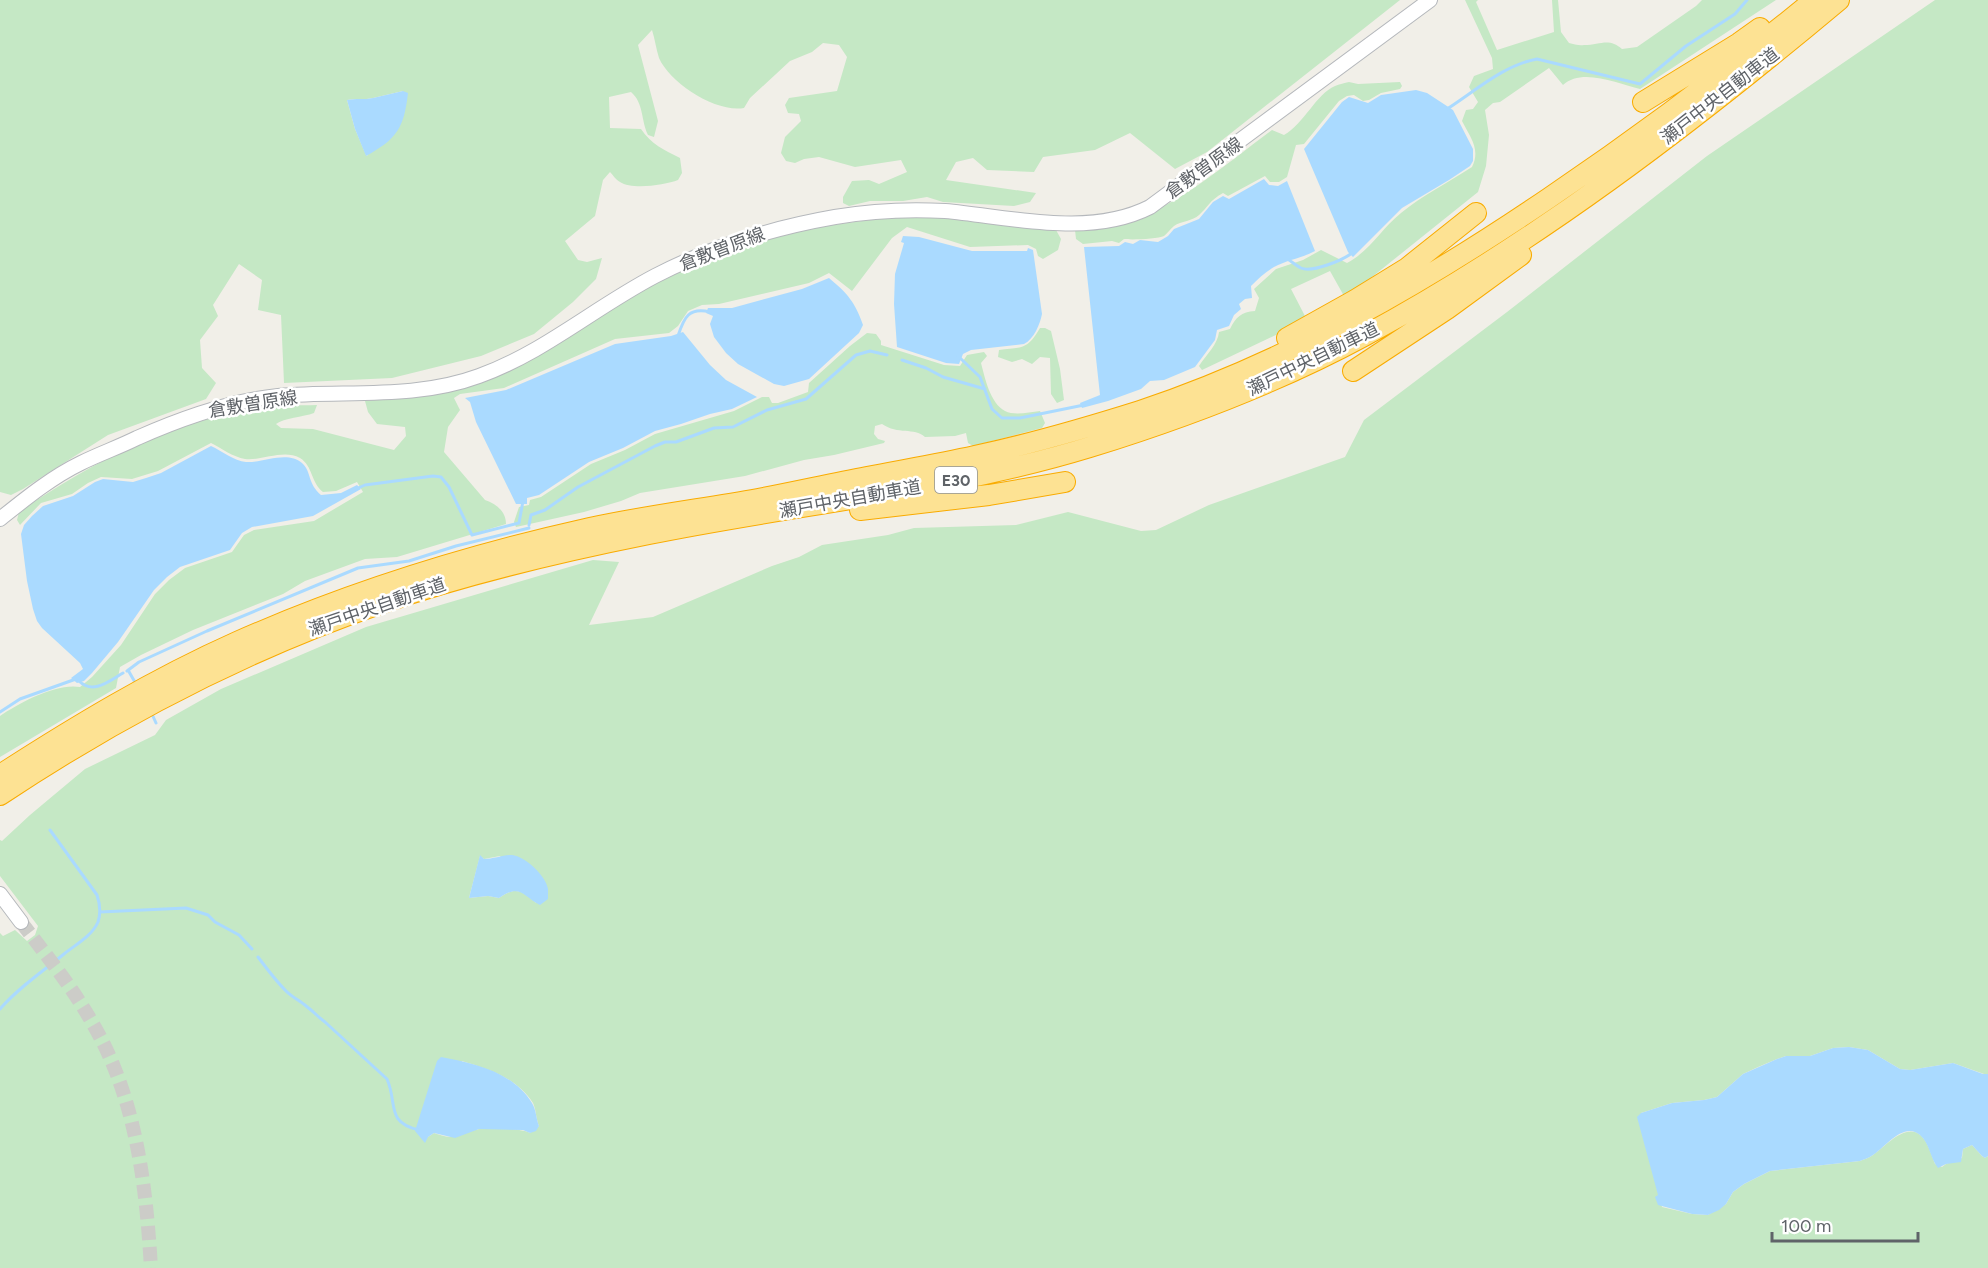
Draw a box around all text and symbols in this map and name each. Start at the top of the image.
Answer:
street label: 瀬戸中央自動車道 [1656,43,1784,149]
street label: 倉敷曽原線 [1161,133,1247,203]
street label: 倉敷曽原線 [676,223,768,275]
street label: 瀬戸中央自動車道 [1243,318,1383,400]
street label: 倉敷曽原線 [207,386,299,422]
road number: E30 [935,467,977,493]
street label: 瀬戸中央自動車道 [777,476,923,522]
street label: 瀬戸中央自動車道 [305,573,449,641]
scale bar [1772,1205,1918,1243]
text: 100 m [1781,1215,1831,1237]

